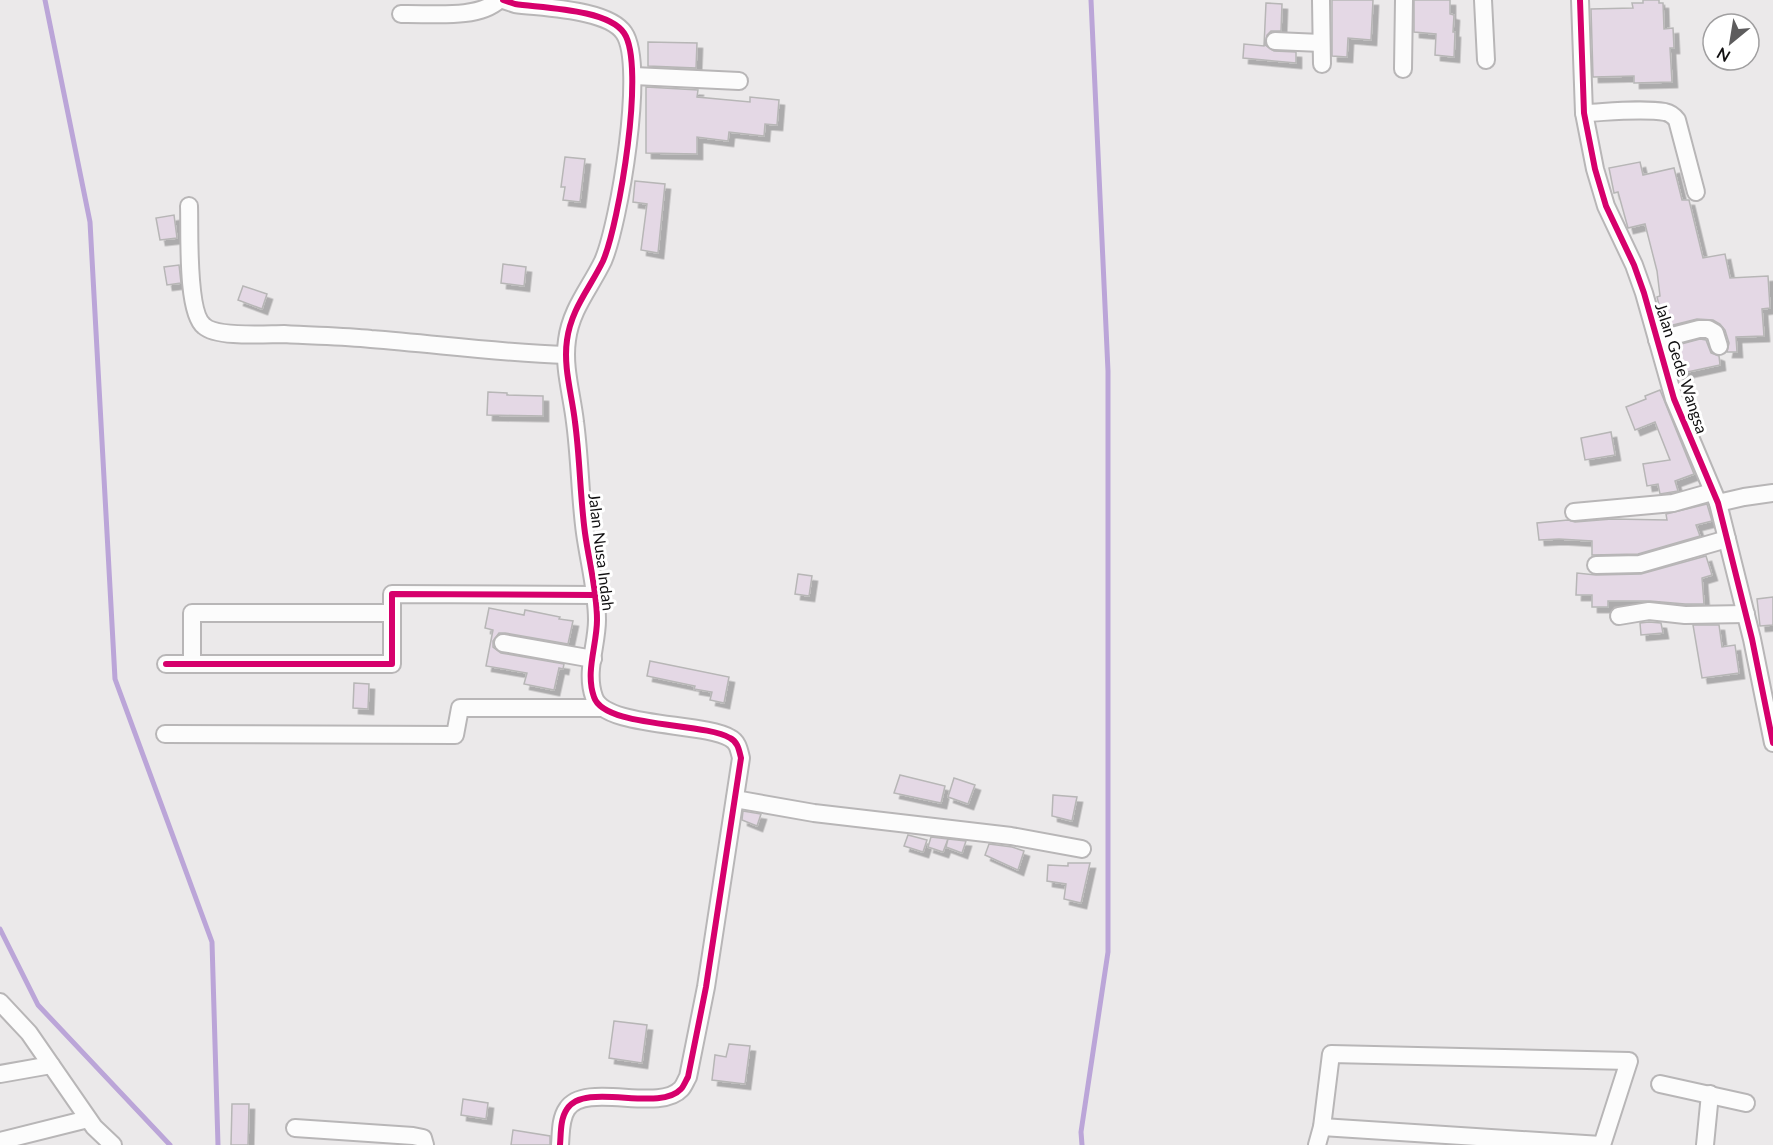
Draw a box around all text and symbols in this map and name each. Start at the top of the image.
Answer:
north arrow [1701,12,1761,72]
text: N [1713,44,1733,67]
street label: Jalan Gede Wangsa [1652,300,1712,436]
street label: Jalan Nusa Indah [585,492,619,612]

